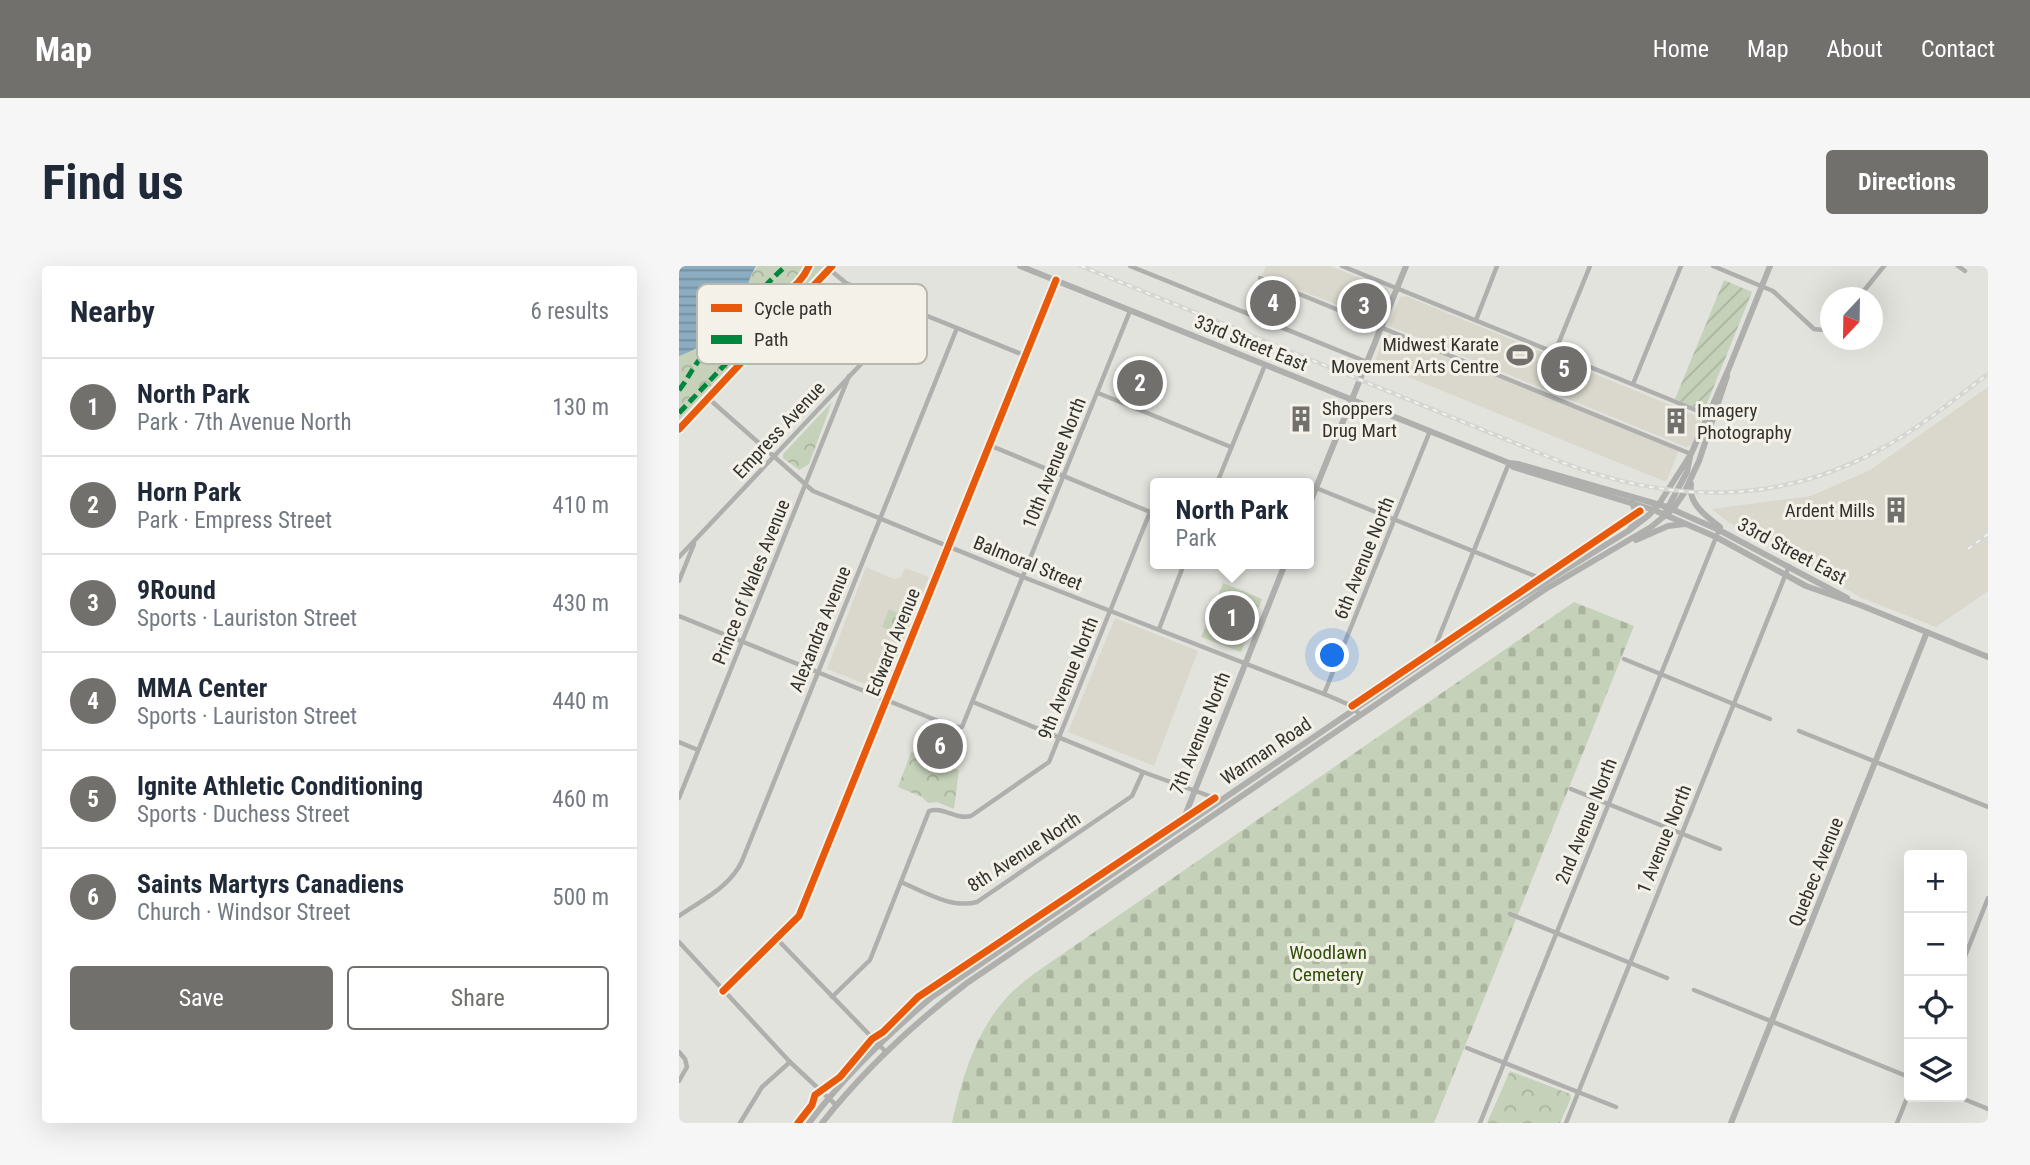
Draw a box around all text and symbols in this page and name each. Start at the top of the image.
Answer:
text: Map [35,30,92,69]
text: Home [1653,35,1709,63]
text: Map [1747,35,1789,63]
text: About [1827,35,1883,63]
text: Contact [1921,35,1995,63]
button: Directions [1826,150,1988,214]
text: Find us [42,154,184,211]
pin: 4 [1250,277,1296,329]
pin: 3 [1341,280,1387,332]
legend [697,284,927,364]
north arrow [1820,287,1883,350]
text: Nearby [70,294,155,329]
text: Cycle path [754,297,832,320]
text: 6 results [531,298,609,325]
street label: 33rd Street East [1191,310,1311,376]
text: Path [754,328,788,351]
place label: Midwest Karate Movement Arts Centre [1331,333,1499,378]
sports icon: Midwest Karate Movement Arts Centre [1505,340,1535,370]
pin: 5 [1541,343,1587,395]
pin: 2 [1117,357,1163,409]
street label: Empress Avenue [728,377,830,483]
text: North Park [137,379,250,409]
text: 1 [87,394,99,421]
text: 130 m [552,394,609,421]
street label: 10th Avenue North [1017,394,1091,532]
place label: Shoppers Drug Mart [1322,397,1397,442]
place label: Imagery Photography [1697,399,1792,444]
building icon: Shoppers Drug Mart [1286,404,1316,434]
building icon: Imagery Photography [1661,406,1691,436]
text: Park · 7th Avenue North [137,409,352,436]
text: Horn Park [137,477,241,507]
popup [1150,478,1314,569]
text: 2 [87,492,99,519]
text: 410 m [552,492,609,519]
street label: 6th Avenue North [1329,493,1399,623]
text: North Park [1176,495,1288,525]
building icon: Ardent Mills [1881,495,1911,525]
street label: Prince of Wales Avenue [707,496,795,668]
place label: Ardent Mills [1785,499,1875,522]
text: Park · Empress Street [137,507,332,534]
street label: 33rd Street East [1734,513,1850,589]
text: Park [1176,525,1217,552]
street label: Balmoral Street [970,531,1086,595]
street label: Alexandra Avenue [784,563,856,695]
text: 9Round [137,575,216,605]
street label: Edward Avenue [861,585,925,699]
text: 3 [87,590,99,617]
text: 430 m [552,590,609,617]
pin: 1 [1209,592,1255,644]
text: Sports · Lauriston Street [137,605,357,632]
street label: 9th Avenue North [1033,613,1103,743]
your location [1315,638,1349,672]
street label: 7th Avenue North [1165,668,1235,798]
text: MMA Center [137,673,267,703]
text: 4 [87,688,99,715]
text: 440 m [552,688,609,715]
text: Sports · Lauriston Street [137,703,357,730]
street label: Warman Road [1216,712,1316,790]
pin: 6 [917,720,963,772]
street label: 2nd Avenue North [1550,755,1622,887]
text: Ignite Athletic Conditioning [137,771,423,801]
street label: 1 Avenue North [1632,781,1696,897]
text: 5 [87,786,99,813]
text: 460 m [552,786,609,813]
text: Sports · Duchess Street [137,801,350,828]
street label: 8th Avenue North [963,807,1085,897]
street label: Quebec Avenue [1784,814,1848,930]
map controls [1904,850,1967,1102]
button: + [1904,850,1967,913]
text: Saints Martyrs Canadiens [137,869,404,899]
text: 6 [87,884,99,911]
text: 500 m [552,884,609,911]
text: Church · Windsor Street [137,899,351,926]
button: − [1904,913,1967,976]
park label: Woodlawn Cemetery [1289,941,1367,986]
button: Save [70,966,333,1030]
button: Share [347,966,609,1030]
button: locate [1904,976,1967,1039]
button: layers [1904,1039,1967,1102]

